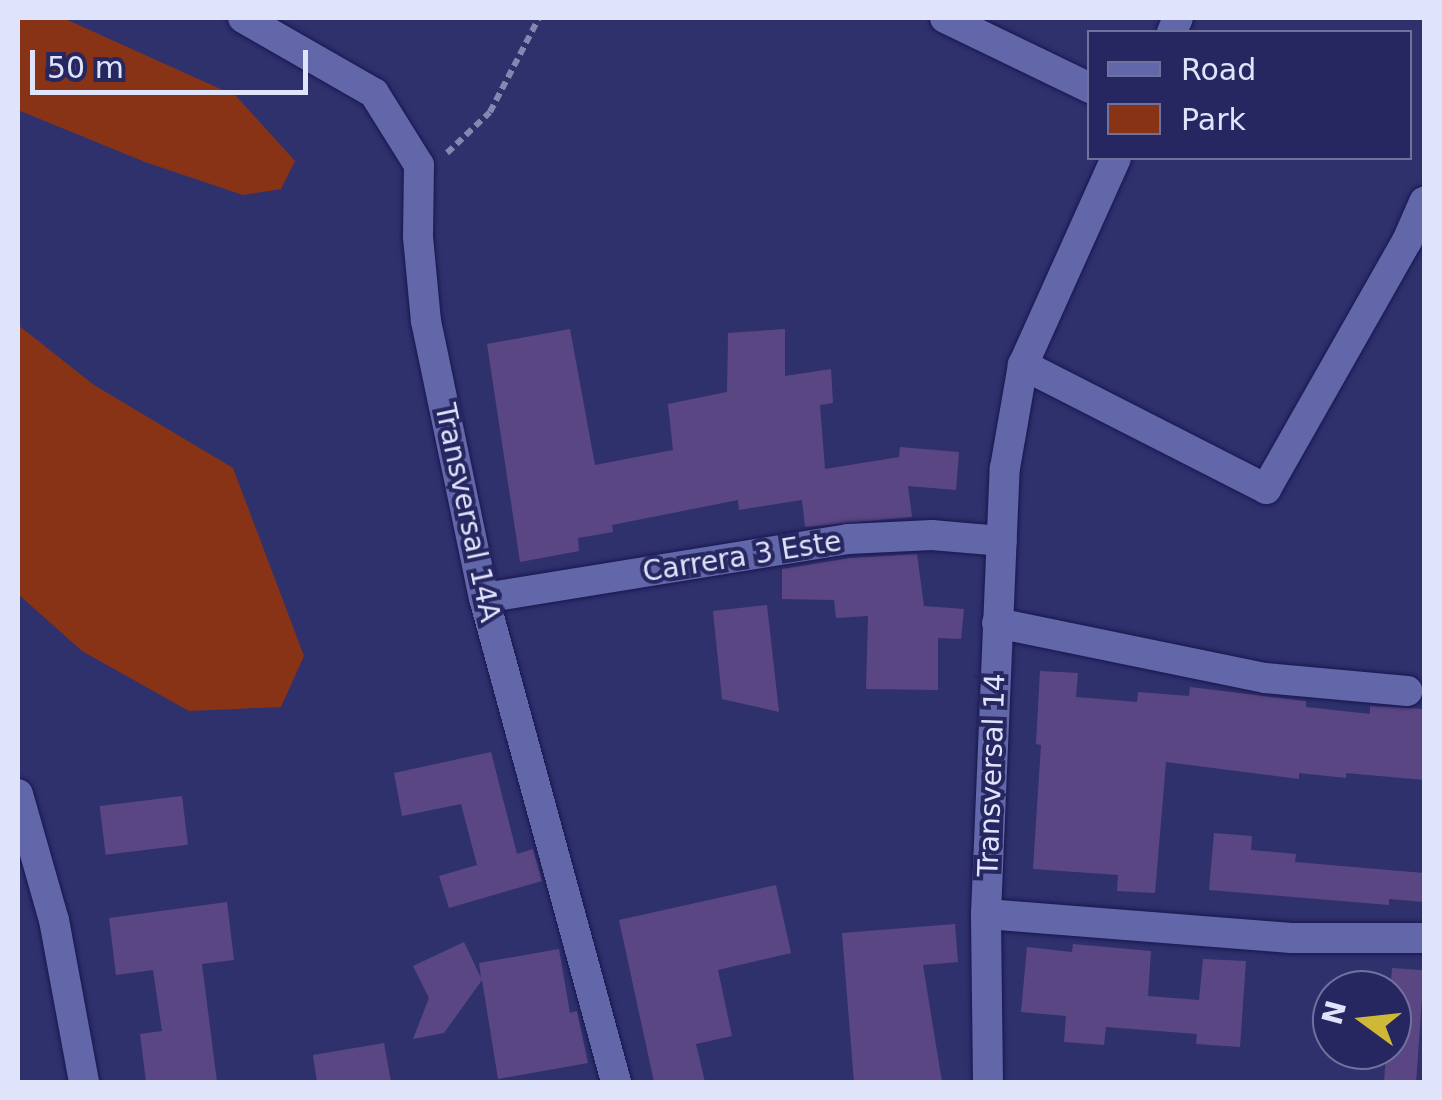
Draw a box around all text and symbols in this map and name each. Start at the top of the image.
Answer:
scale bar [35,30,312,92]
legend [1087,30,1412,160]
text: 50 m [47,50,124,85]
text: Road [1181,52,1256,87]
text: Park [1181,102,1246,137]
street label: Transversal 14A [427,401,507,625]
street label: Carrera 3 Este [640,525,844,589]
street label: Transversal 14 [972,673,1012,877]
north arrow [1312,970,1412,1070]
text: N [1316,997,1353,1028]

